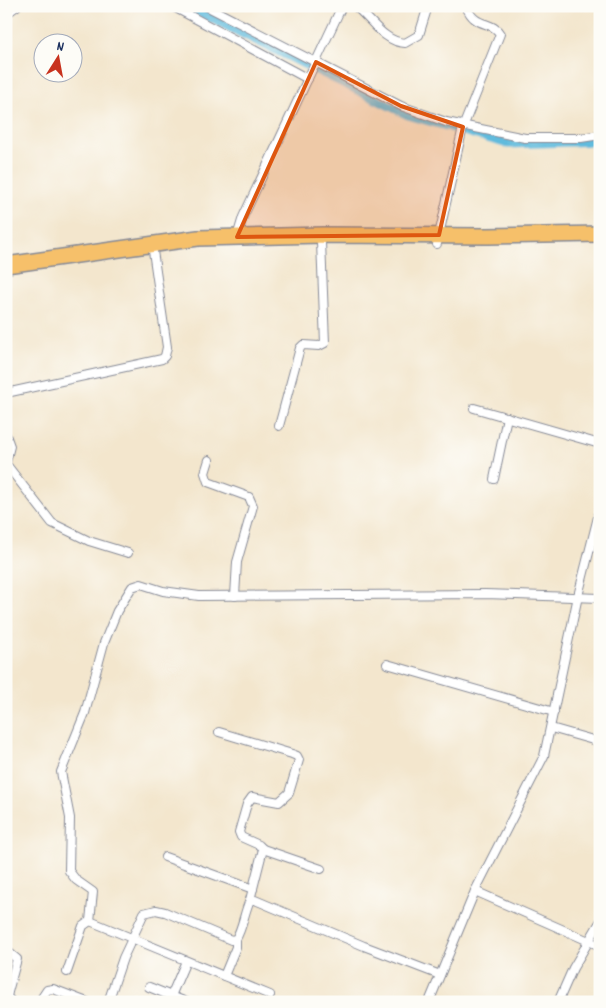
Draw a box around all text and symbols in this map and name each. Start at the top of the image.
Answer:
north arrow [32,32,82,82]
text: N [55,37,65,58]

